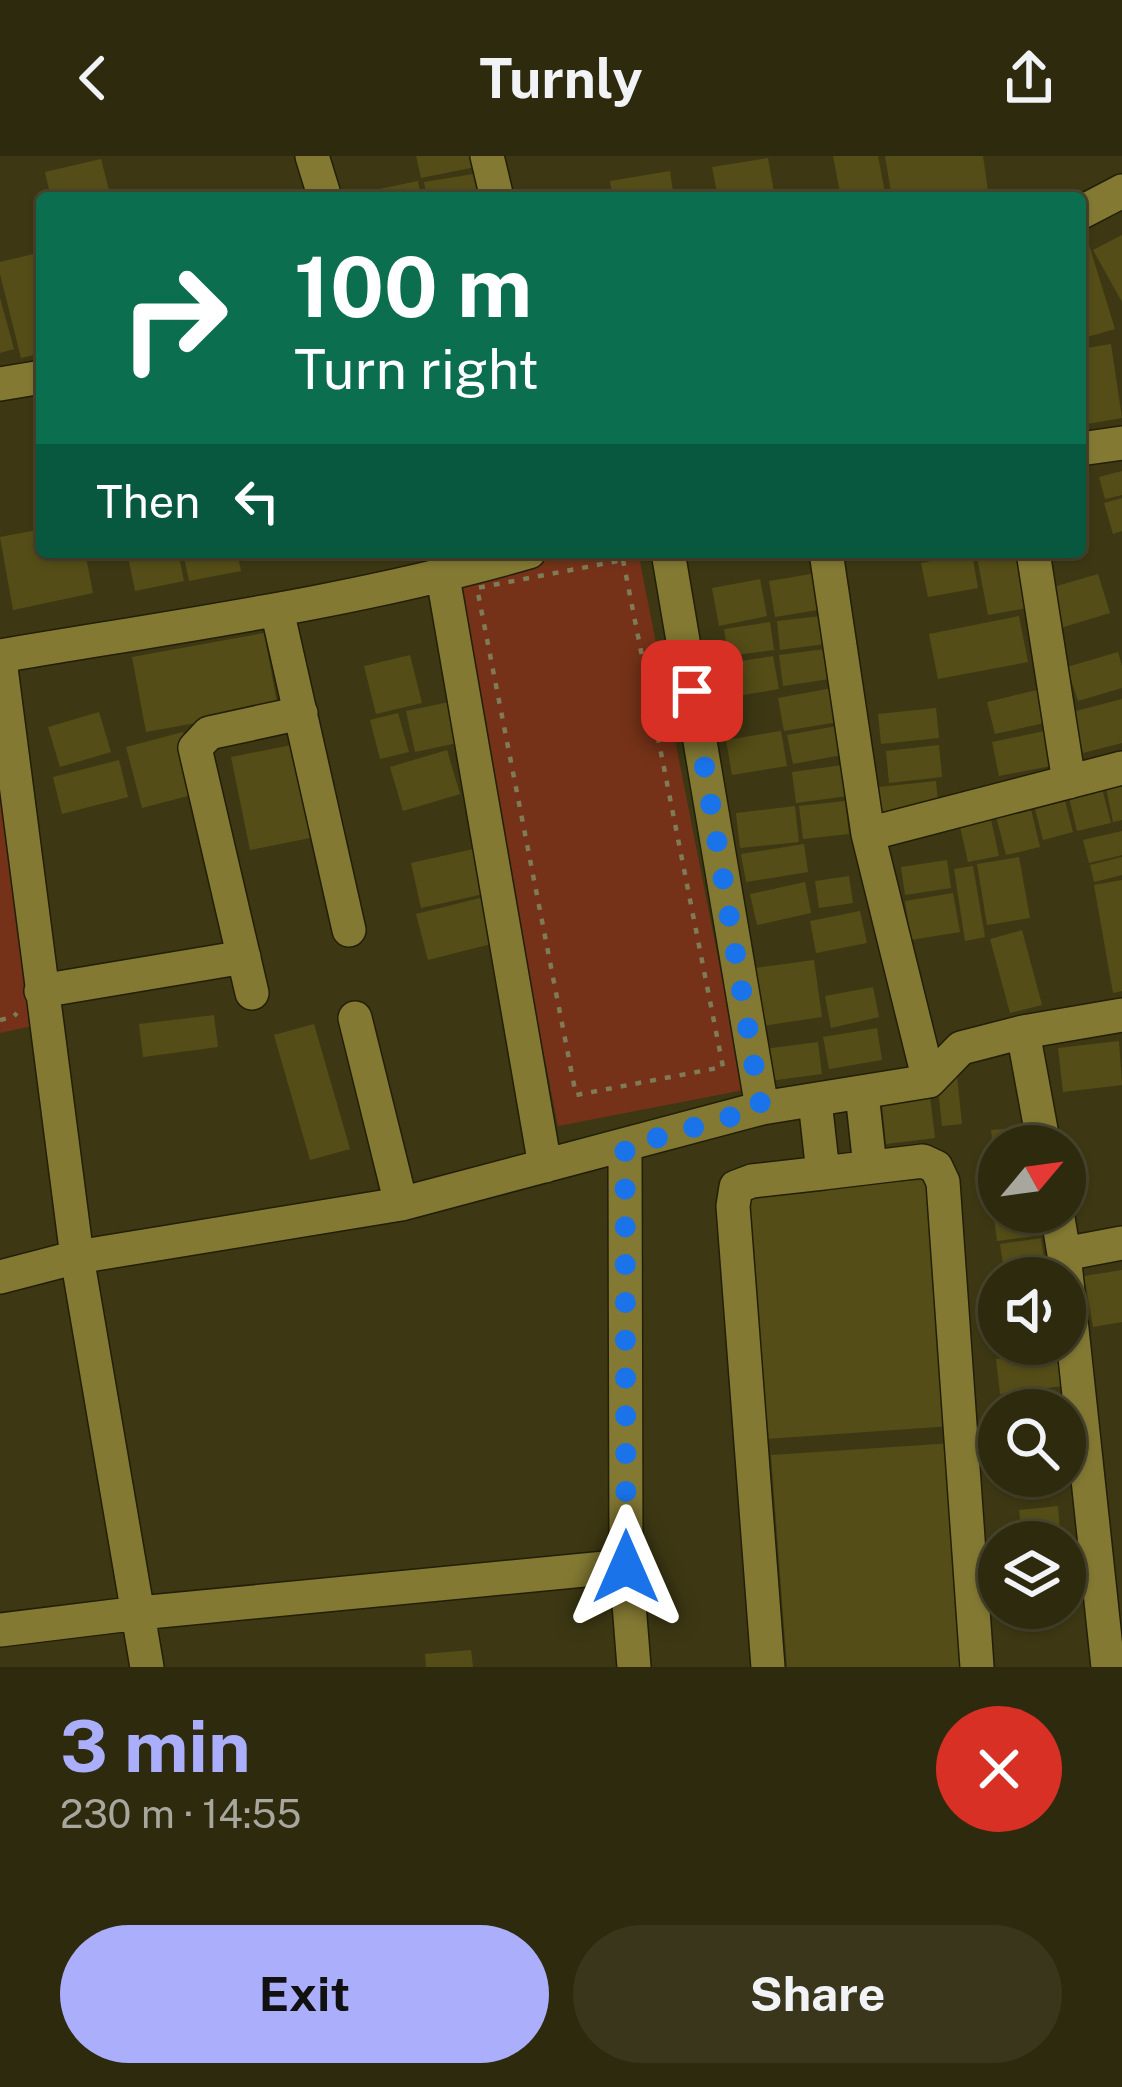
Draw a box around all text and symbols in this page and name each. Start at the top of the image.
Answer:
icon: back [60,45,126,111]
icon: share [996,45,1062,111]
text: Turnly [479,47,643,110]
text: 100 m [294,237,532,336]
icon: right [96,240,252,396]
text: Turn right [294,338,539,401]
icon: left [224,468,290,534]
text: Then [96,475,200,528]
pin [641,640,743,742]
icon: arrive [659,658,725,724]
north arrow [978,1125,1086,1233]
map controls [978,1125,1086,1629]
button: sound [978,1257,1086,1365]
button: search [978,1389,1086,1497]
position arrow [563,1504,689,1630]
button: layers [978,1521,1086,1629]
text: 3 min [60,1704,251,1788]
button: close [936,1706,1062,1832]
text: 230 m · 14:55 [60,1791,301,1837]
button: Exit [60,1925,549,2063]
button: Share [573,1925,1062,2063]

